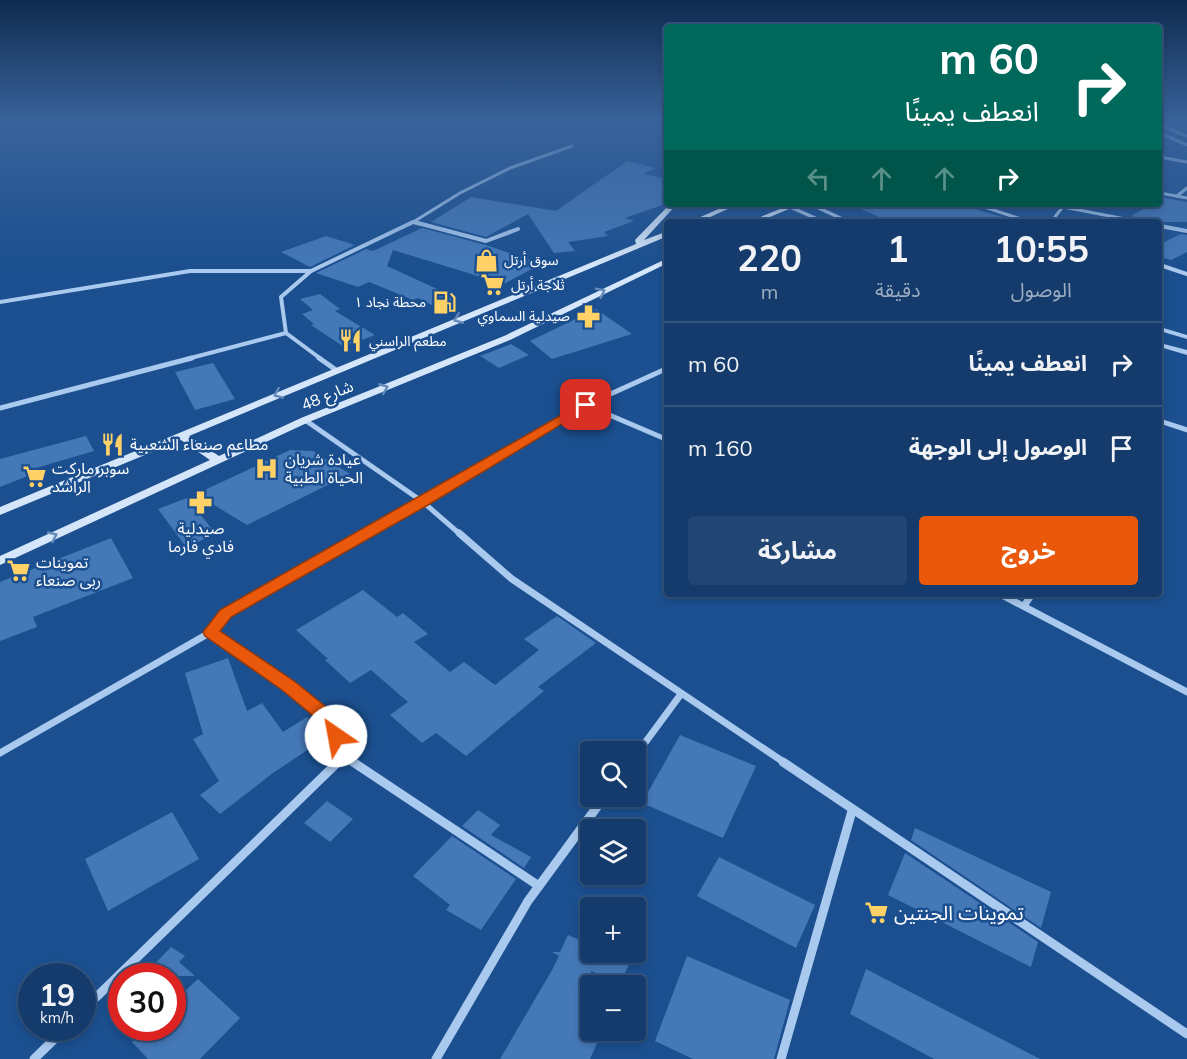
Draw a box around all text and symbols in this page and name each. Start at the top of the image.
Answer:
text: 60 m [939,32,1039,85]
icon: right [1060,48,1138,126]
text: انعطف يمينًا [905,94,1039,128]
icon: left [802,162,835,195]
icon: ahead [865,162,898,195]
icon: ahead [928,162,961,195]
icon: right [991,162,1024,195]
text: 1 [887,226,909,271]
text: 10:55 [994,226,1089,271]
text: 220 [737,235,802,280]
shop icon: سوق أرتل [473,247,499,273]
place label: سوق أرتل [504,251,559,269]
supermarket icon: ثلاجة أرتل [480,272,506,298]
place label: ثلاجة أرتل [511,276,565,294]
text: دقيقة [875,277,921,302]
text: الوصول [1011,277,1072,302]
text: m [761,279,778,304]
one-way arrow [595,288,606,300]
fuel station icon: محطة نجاد ١ [431,289,457,315]
place label: محطة نجاد ١ [354,293,426,311]
pharmacy icon: صيدلية السماوي [575,303,601,329]
place label: صيدلية السماوي [477,307,570,327]
one-way arrow [453,312,464,324]
restaurant icon: مطعم الراسني [338,328,364,354]
place label: مطعم الراسني [369,332,447,352]
icon: right [1105,348,1138,381]
text: انعطف يمينًا [968,349,1087,377]
text: 60 m [688,350,739,378]
street label: شارع 48 [298,376,357,417]
pin [560,379,611,430]
one-way arrow [378,383,389,395]
one-way arrow [274,387,285,399]
icon: arrive [569,388,602,421]
restaurant icon: مطاعم صنعاء الشعبية [99,431,125,457]
icon: arrive [1105,432,1138,465]
text: الوصول إلى الوجهة [909,433,1087,461]
place label: مطاعم صنعاء الشعبية [130,434,268,457]
text: 160 m [688,434,753,462]
place label: عيادة شريان الحياة الطبية [285,449,363,487]
hospital icon: عيادة شريان الحياة الطبية [254,455,280,481]
place label: سوبر ماركت الراشد [52,458,129,496]
supermarket icon: سوبر ماركت الراشد [21,464,47,490]
pharmacy icon: صيدلية فادي فارما [188,490,214,516]
button: مشاركة [688,516,907,585]
button: خروج [919,516,1138,585]
place label: صيدلية فادي فارما [168,518,234,559]
one-way arrow [47,531,58,543]
place label: تموينات ربى صنعاء [36,552,101,590]
supermarket icon: تموينات ربى صنعاء [5,558,31,584]
position arrow [304,704,368,768]
map controls [580,741,646,1041]
button: search [580,741,646,807]
button: layers [580,819,646,885]
button: + [580,897,646,963]
supermarket icon: تموينات الجنتين [863,899,889,925]
place label: تموينات الجنتين [894,900,1024,925]
speed limit sign: 30 [108,963,186,1041]
button: − [580,975,646,1041]
text: 19 [39,976,75,1014]
text: km/h [40,1008,74,1027]

